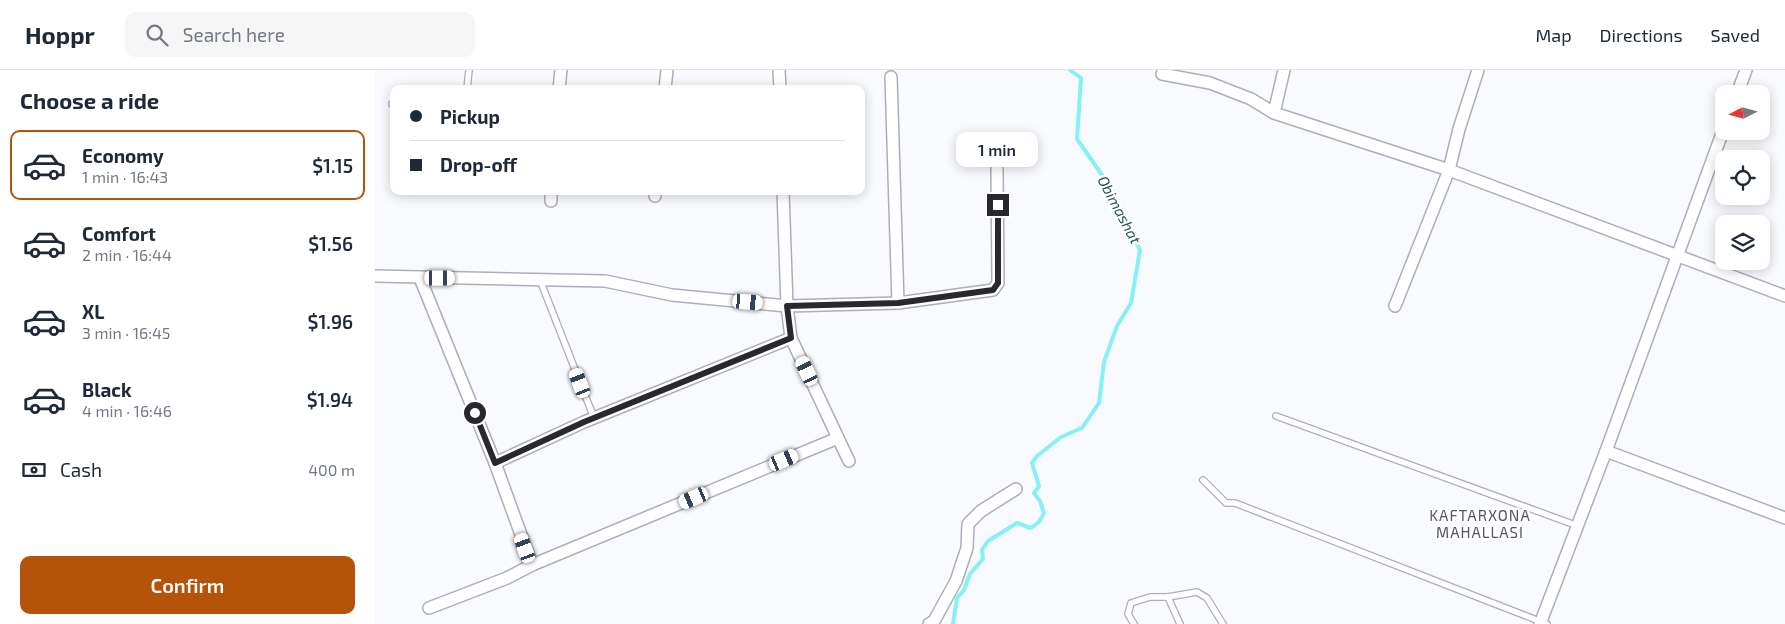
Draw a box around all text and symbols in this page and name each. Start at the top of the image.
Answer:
search box [125,12,475,57]
text: Hoppr [25,20,95,49]
icon: search [143,21,171,49]
text: Search here [183,23,285,46]
text: Map [1535,24,1572,46]
text: Directions [1600,24,1683,46]
text: Saved [1711,24,1760,46]
north arrow [1715,85,1770,140]
map controls [1715,85,1770,270]
text: Choose a ride [20,87,159,113]
text: Pickup [440,105,500,128]
callout: 1 min [957,132,1039,168]
text: 1 min [978,140,1016,159]
icon: car [22,143,67,188]
text: Economy [82,144,164,167]
button: locate [1715,150,1770,205]
text: Drop-off [440,153,517,176]
text: $1.15 [312,154,353,177]
text: 1 min · 16:43 [82,167,168,186]
water label: Obimashat [1094,172,1145,247]
route end [987,194,1009,216]
button: layers [1715,215,1770,270]
icon: car [22,221,67,266]
text: Comfort [82,222,156,245]
text: $1.56 [308,232,353,255]
text: 2 min · 16:44 [82,245,172,264]
car [425,271,455,286]
car [732,293,763,311]
icon: car [22,299,67,344]
text: XL [82,300,104,323]
text: $1.96 [308,310,353,333]
text: 3 min · 16:45 [82,323,170,342]
car [793,354,820,388]
car [567,366,592,400]
icon: car [22,377,67,422]
text: Black [82,378,132,401]
text: $1.94 [307,388,353,411]
text: 4 min · 16:46 [82,401,172,420]
route start [464,402,486,424]
car [767,447,800,473]
icon: cash [20,456,48,484]
text: Cash [60,458,102,481]
text: 400 m [308,460,355,479]
car [677,485,710,511]
district label: KAFTARXONA MAHALLASI [1429,506,1531,541]
car [512,531,537,565]
button: Confirm [20,556,355,614]

